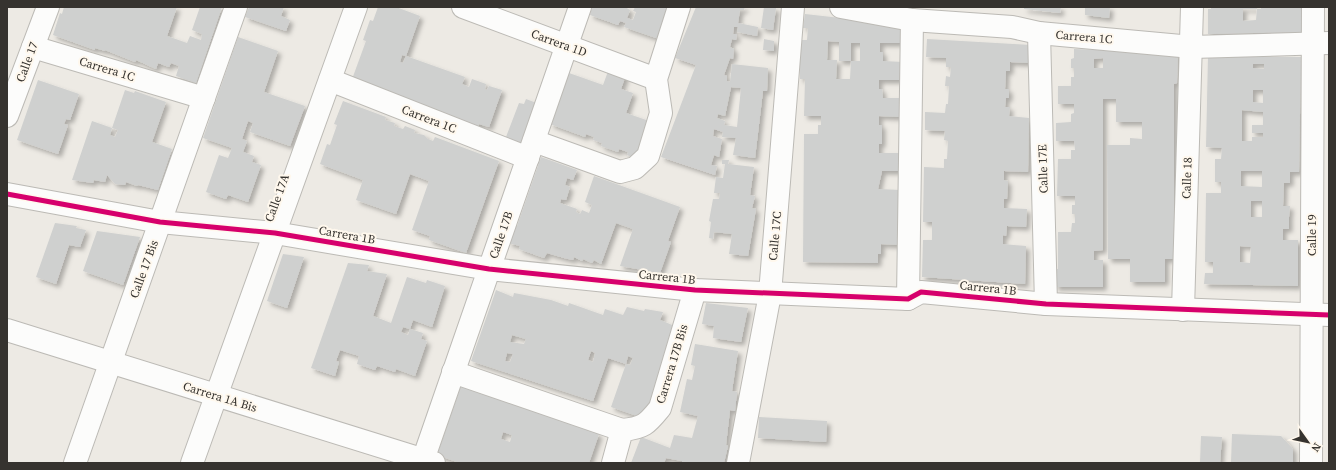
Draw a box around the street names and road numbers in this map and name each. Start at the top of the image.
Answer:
street label: Carrera 1D [529,26,589,60]
street label: Carrera 1C [1055,27,1114,47]
street label: Calle 17 [12,40,42,84]
street label: Carrera 1C [77,53,137,85]
street label: Carrera 1C [399,101,459,137]
street label: Calle 17E [1034,144,1052,194]
street label: Calle 18 [1178,157,1196,199]
street label: Calle 17A [261,172,293,224]
street label: Calle 17B [485,209,517,261]
street label: Calle 17C [765,210,785,261]
street label: Calle 19 [1304,214,1320,256]
street label: Carrera 1B [317,222,377,248]
street label: Calle 17 Bis [126,238,162,300]
street label: Carrera 1B [638,266,697,288]
street label: Carrera 1B [959,277,1018,299]
street label: Carrera 17B Bis [652,322,692,406]
street label: Carrera 1A Bis [181,378,259,416]

